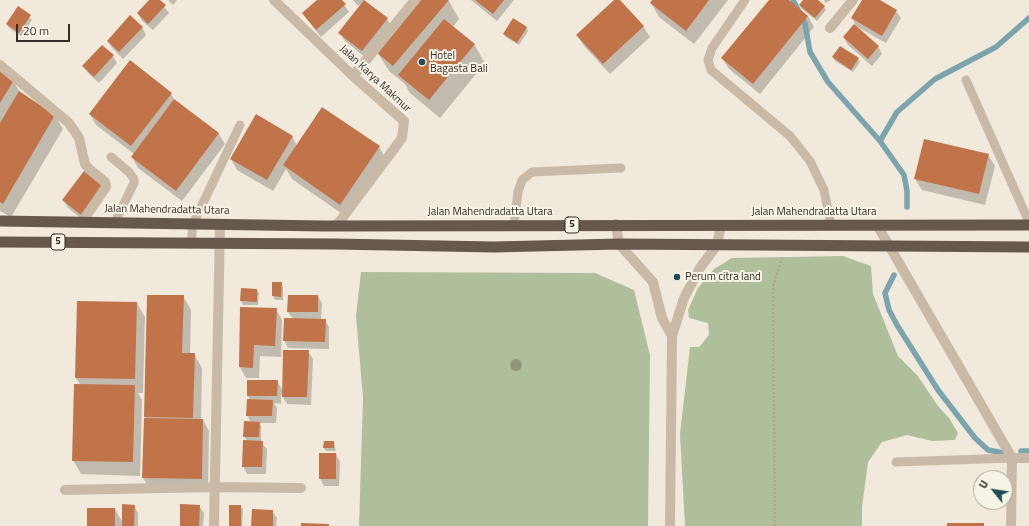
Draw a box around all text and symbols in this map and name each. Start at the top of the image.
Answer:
scale bar [18,16,72,42]
text: 20 m [23,21,49,40]
street label: Jalan Karya Makmur [337,43,413,115]
place label: Hotel Bagasta Bali [430,49,488,75]
marker: Hotel Bagasta Bali [417,57,427,67]
street label: Jalan Mahendradatta Utara [104,202,230,218]
street label: Jalan Mahendradatta Utara [427,205,553,219]
street label: Jalan Mahendradatta Utara [751,205,877,219]
road number: 5 [565,217,579,233]
road number: 5 [51,234,65,250]
place label: Perum citra land [685,270,761,284]
marker: Perum citra land [672,272,682,282]
north arrow [973,470,1013,510]
text: U [975,477,992,492]

